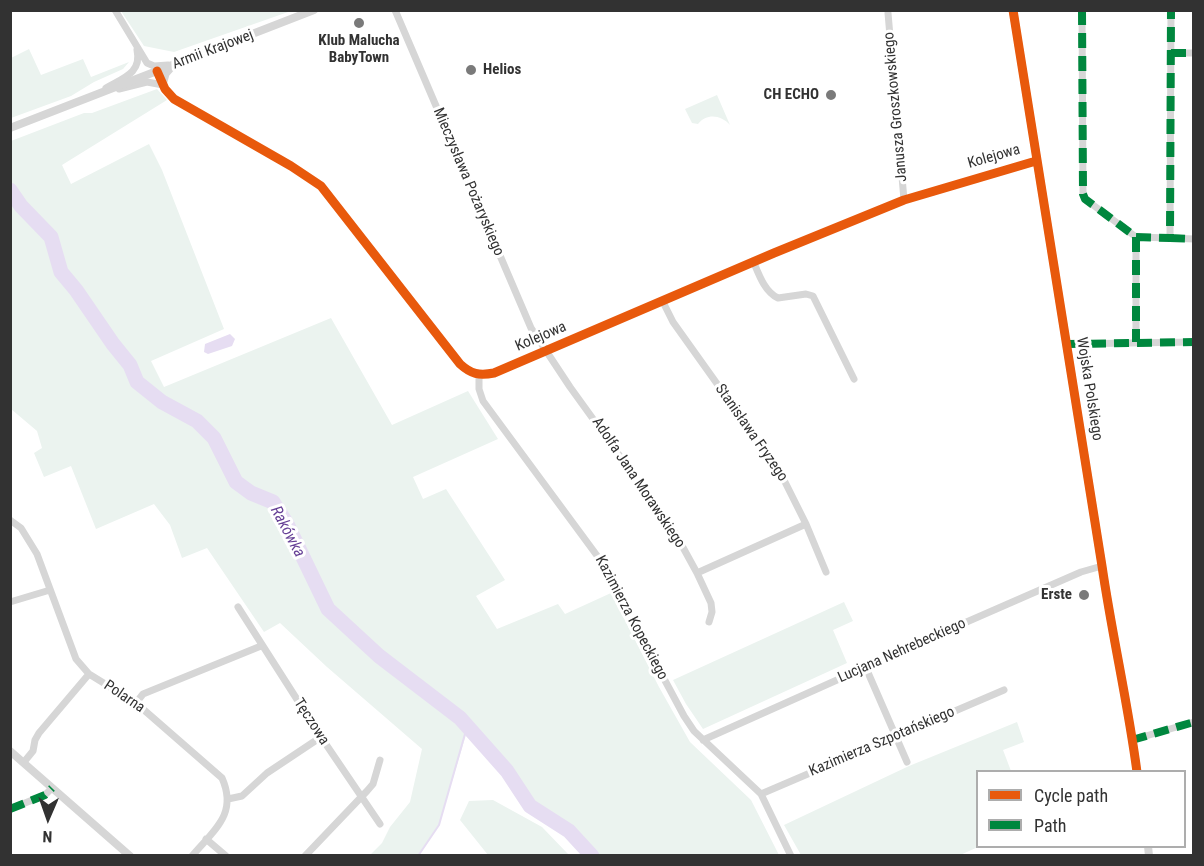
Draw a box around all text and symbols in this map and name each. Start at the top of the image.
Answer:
marker: Klub Malucha BabyTown [352,16,366,30]
street label: Armii Krajowej [170,26,256,74]
street label: Janusza Groszkowskiego [880,31,912,183]
place label: Klub Malucha BabyTown [318,32,400,67]
place label: Helios [483,61,521,79]
marker: Helios [464,63,478,77]
place label: CH ECHO [764,86,819,104]
marker: CH ECHO [824,88,838,102]
street label: Mieczysława Pożaryskiego [429,105,507,259]
street label: Kolejowa [966,141,1022,173]
street label: Kolejowa [513,318,569,356]
street label: Wojska Polskiego [1072,336,1106,442]
street label: Stanisława Fryzego [711,381,791,485]
street label: Adolfa Jana Morawskiego [588,414,688,552]
water label: Rakówka [266,503,308,561]
street label: Kazimierza Kopeckiego [591,553,671,683]
place label: Erste [1041,586,1072,604]
marker: Erste [1077,588,1091,602]
street label: Lucjana Nehrebeckiego [835,615,969,687]
street label: Polarna [100,677,148,717]
street label: Tęczowa [289,695,333,749]
street label: Kazimierza Szpotańskiego [807,703,957,781]
legend [976,770,1186,848]
text: Cycle path [1034,785,1108,806]
north arrow [18,788,78,848]
text: Path [1034,815,1067,836]
text: N [42,827,53,846]

